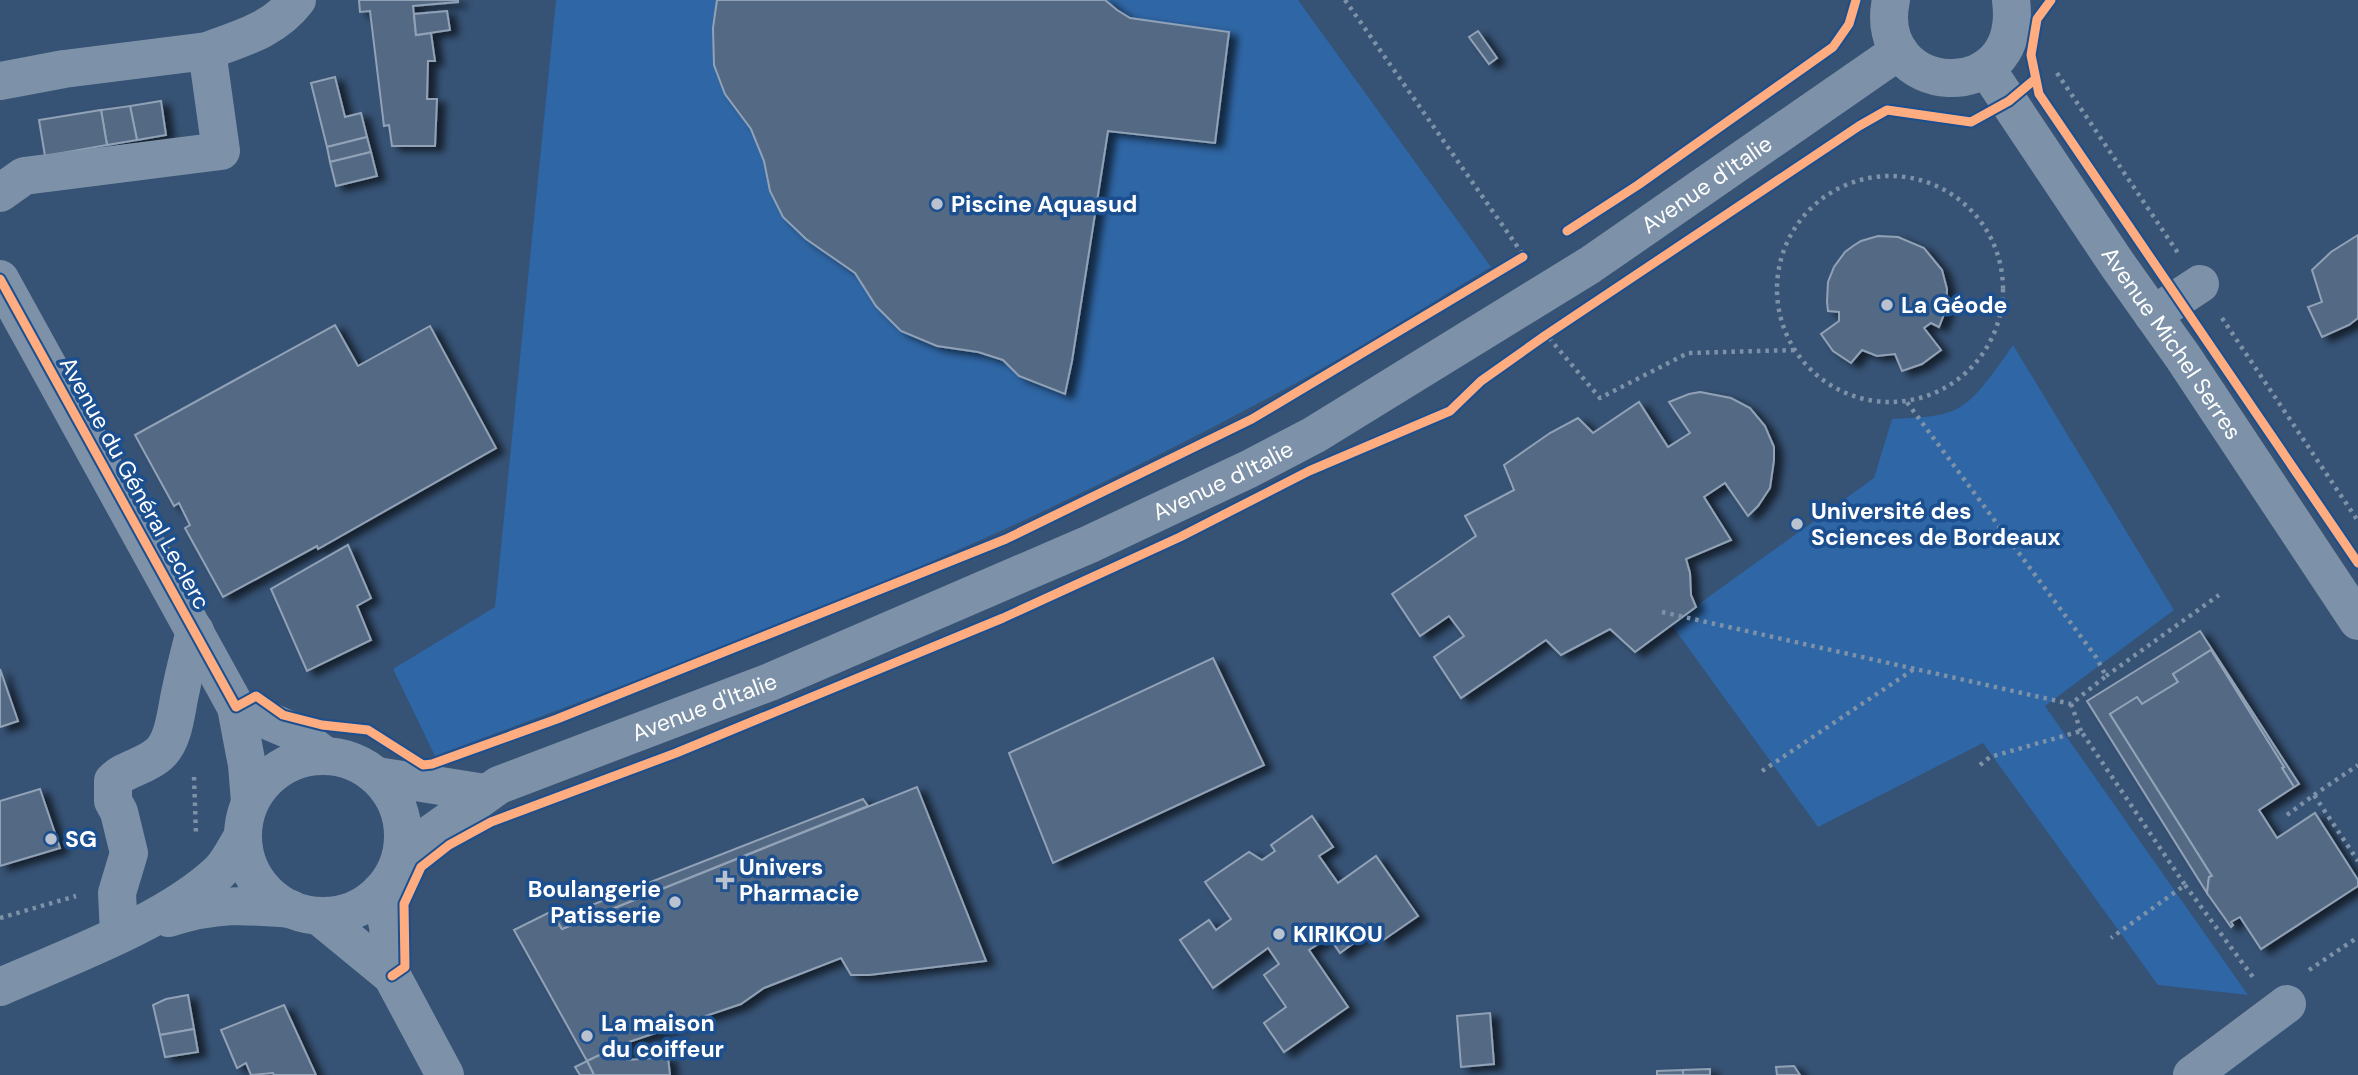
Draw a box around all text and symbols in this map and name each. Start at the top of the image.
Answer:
street label: Avenue d'Italie [1635,128,1778,240]
place label: Piscine Aquasud [951,189,1137,219]
marker: Piscine Aquasud [929,196,945,212]
street label: Avenue Michel Serres [2095,241,2249,445]
place label: La Géode [1901,290,2007,320]
marker: La Géode [1879,297,1895,313]
street label: Avenue du Général Leclerc [53,351,217,615]
street label: Avenue d'Italie [1147,433,1298,527]
place label: Université des Sciences de Bordeaux [1811,496,2061,552]
marker: Université des Sciences de Bordeaux [1789,516,1805,532]
street label: Avenue d'Italie [627,666,781,748]
place label: SG [65,824,97,854]
marker: SG [43,831,59,847]
place label: Univers Pharmacie [739,852,859,908]
marker: Univers Pharmacie [717,872,733,888]
place label: Boulangerie Patisserie [528,874,661,930]
marker: Boulangerie Patisserie [667,894,683,910]
place label: KIRIKOU [1293,919,1383,949]
marker: KIRIKOU [1271,926,1287,942]
place label: La maison du coiffeur [601,1008,724,1064]
marker: La maison du coiffeur [579,1028,595,1044]

